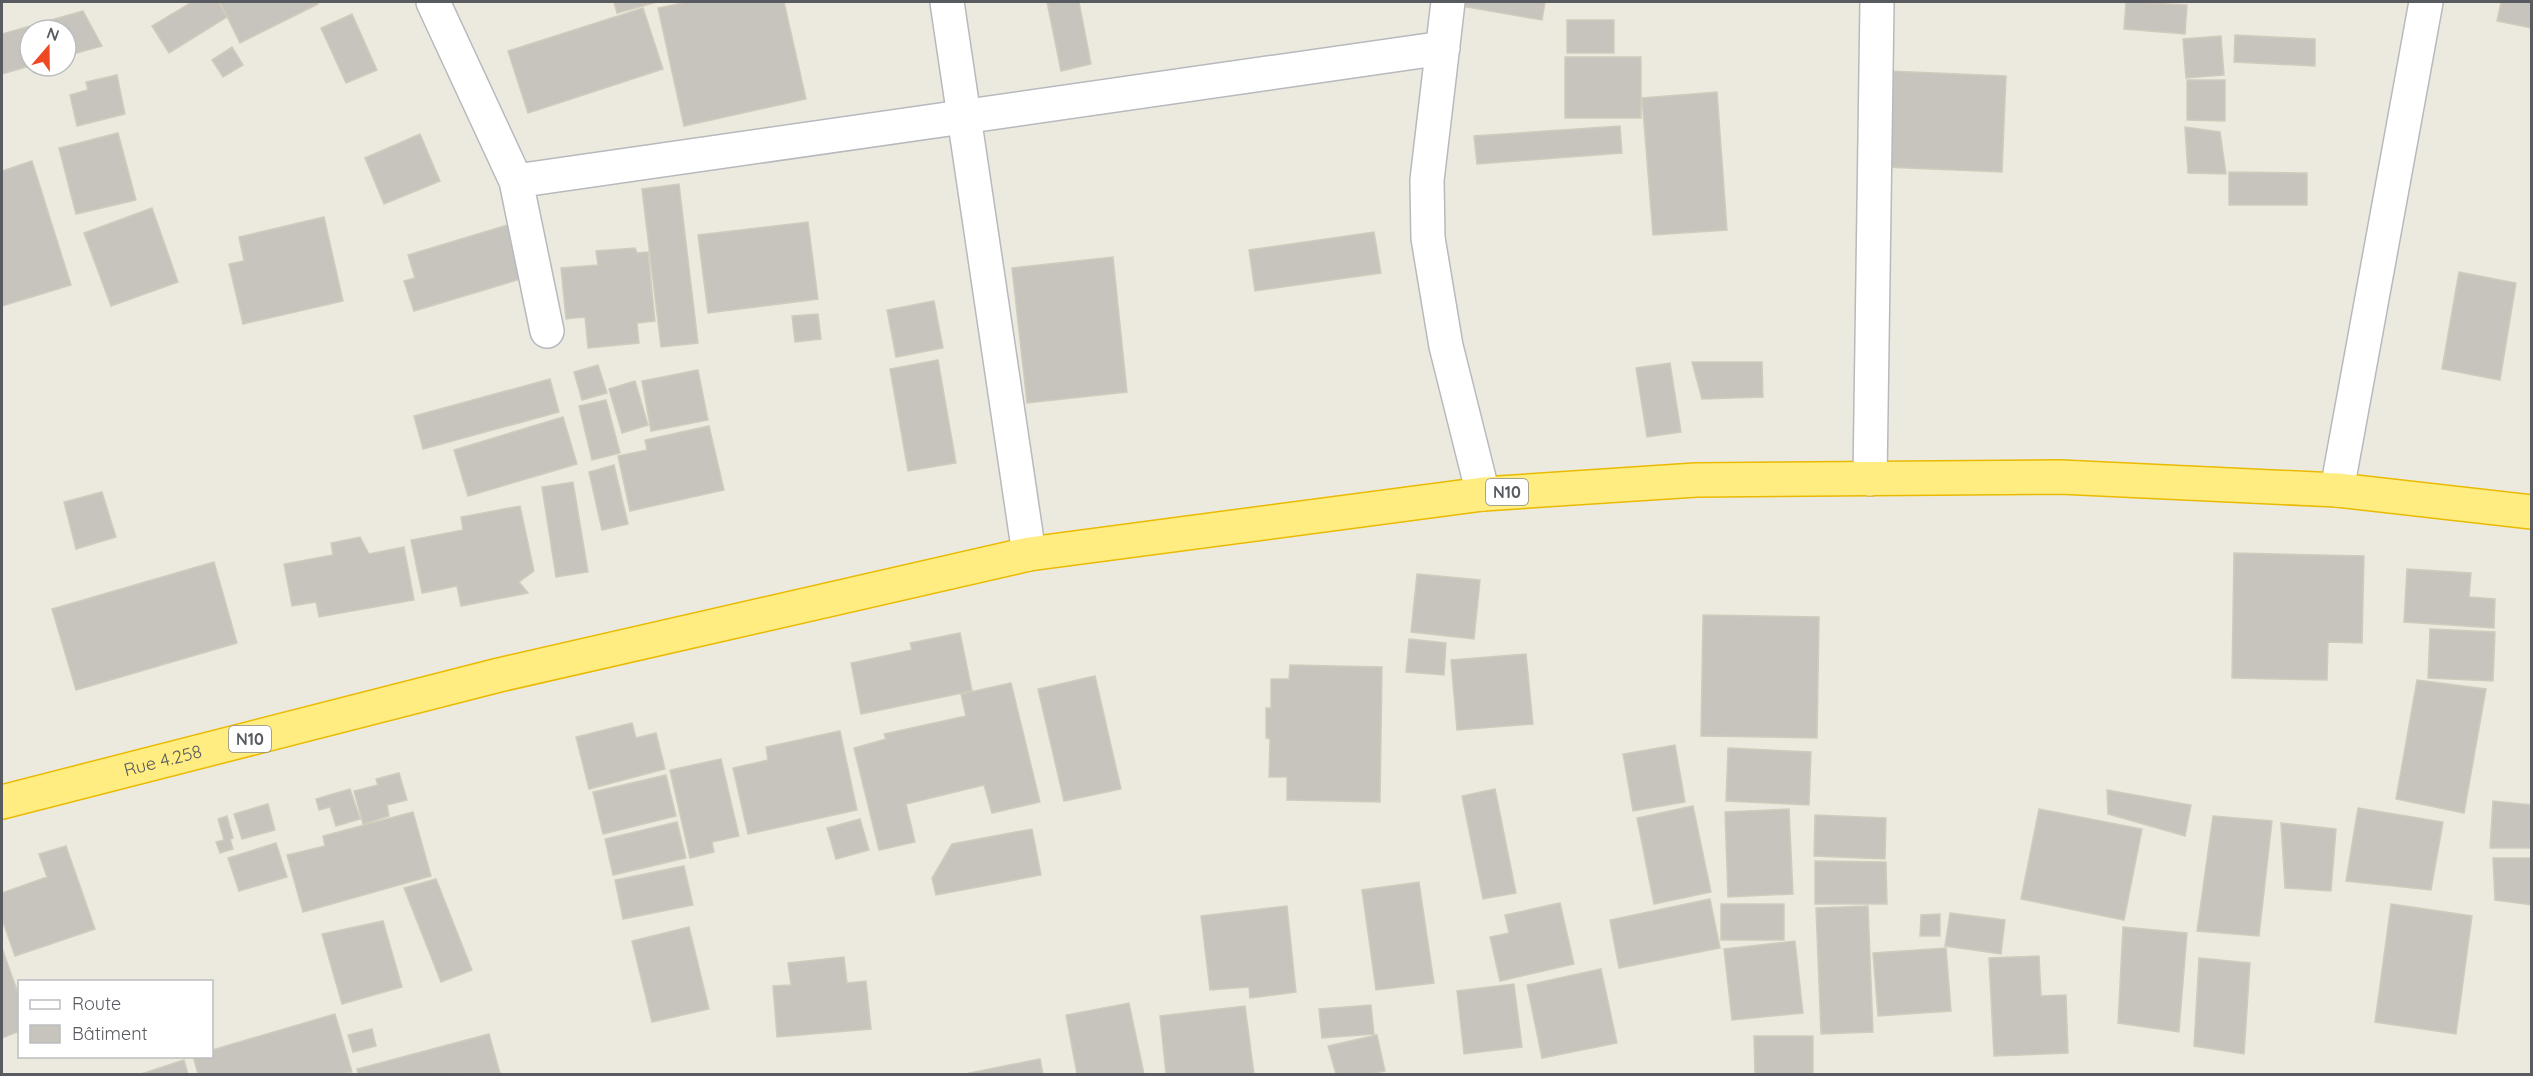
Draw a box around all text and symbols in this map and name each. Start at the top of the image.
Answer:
north arrow [18,18,78,78]
text: N [44,22,62,45]
road number: N10 [1486,479,1528,505]
road number: N10 [229,726,271,752]
street label: Rue 4.258 [121,739,204,781]
legend [18,980,213,1058]
text: Route [72,992,121,1015]
text: Bâtiment [72,1022,148,1045]

